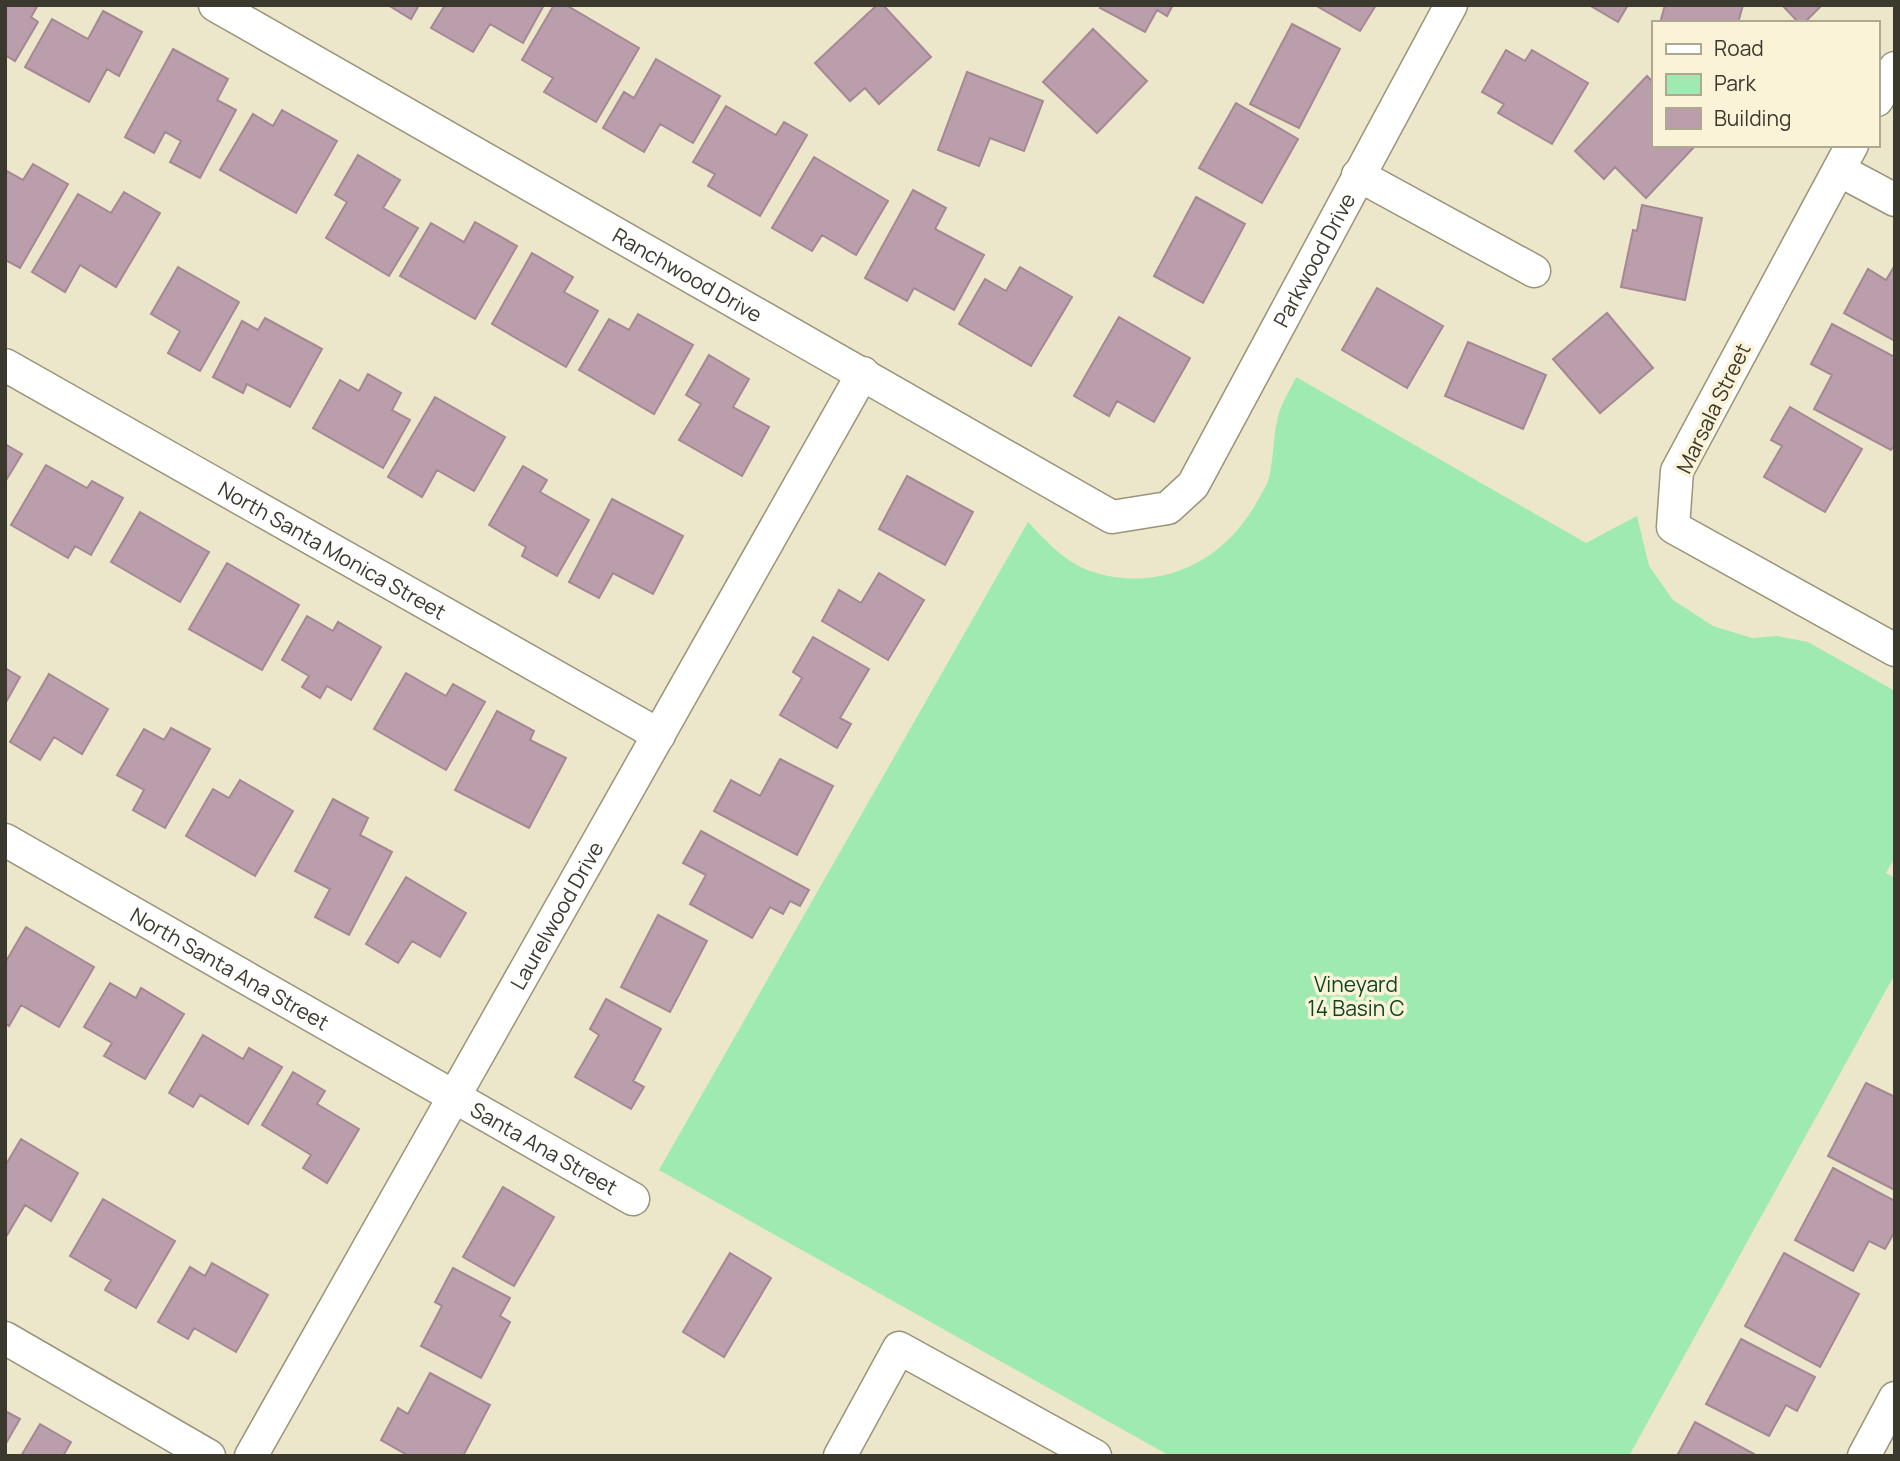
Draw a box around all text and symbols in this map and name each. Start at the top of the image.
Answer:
legend [1652,21,1879,147]
text: Road [1714,34,1764,62]
text: Park [1714,69,1756,97]
text: Building [1714,104,1791,132]
street label: Parkwood Drive [1267,188,1361,332]
street label: Ranchwood Drive [608,221,767,328]
street label: Marsala Street [1669,338,1757,478]
street label: North Santa Monica Street [213,475,451,626]
street label: Laurelwood Drive [504,836,609,994]
street label: North Santa Ana Street [126,901,334,1036]
park label: Vineyard 14 Basin C [1308,970,1404,1022]
street label: Santa Ana Street [466,1095,623,1201]

